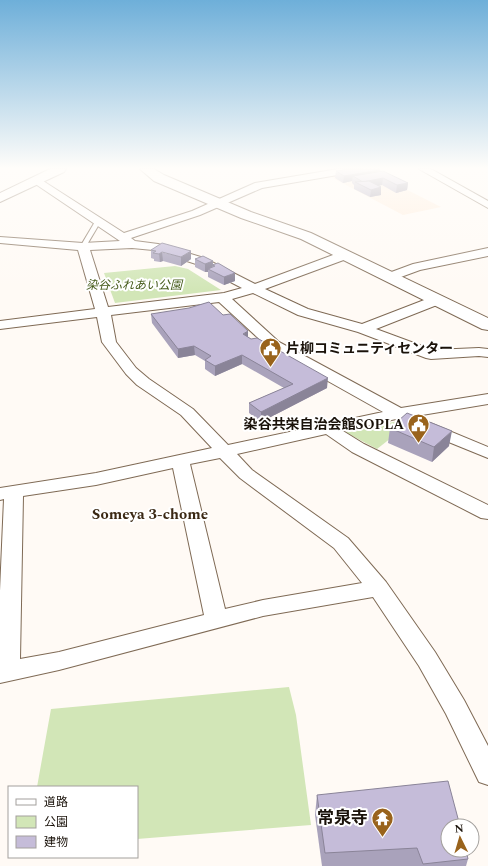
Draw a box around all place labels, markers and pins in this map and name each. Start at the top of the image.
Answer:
public building icon: 片柳コミュニティセンター [258,335,284,368]
place label: 片柳コミュニティセンター [286,338,453,359]
public building icon: 染谷共栄自治会館SOPLA [406,411,432,444]
place label: 染谷共栄自治会館SOPLA [243,414,404,435]
place label: 常泉寺 [317,805,368,831]
temple icon: 常泉寺 [370,805,396,838]

